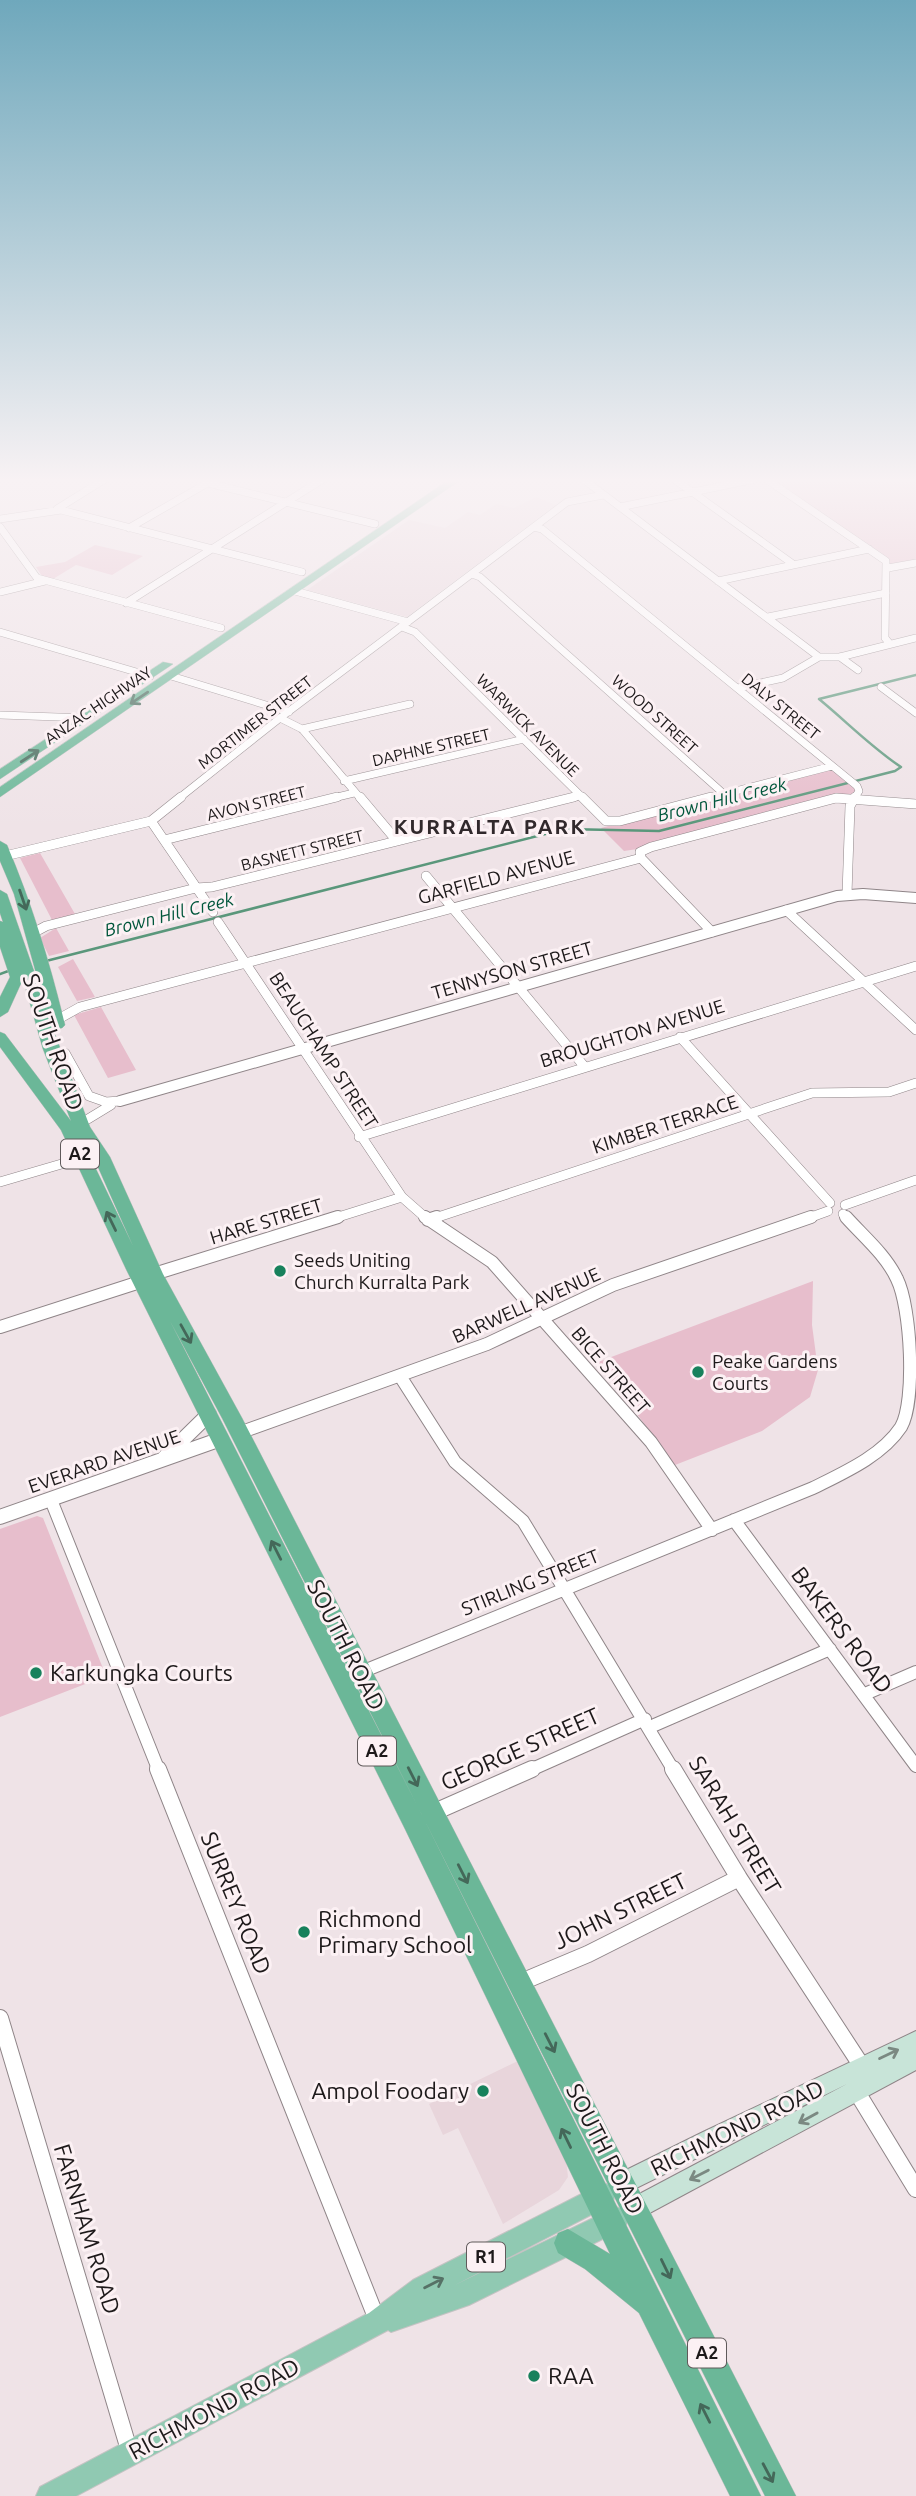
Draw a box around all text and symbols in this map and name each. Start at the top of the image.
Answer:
street label: ANZAC HIGHWAY [41,662,155,747]
street label: DALY STREET [738,669,824,743]
street label: WARWICK AVENUE [473,670,583,780]
street label: WOOD STREET [609,671,701,757]
street label: MORTIMER STREET [194,672,316,772]
one-way arrow [129,691,149,705]
street label: DAPHNE STREET [370,725,492,769]
one-way arrow [19,748,39,762]
water label: Brown Hill Creek [655,773,789,825]
street label: AVON STREET [205,782,307,824]
district label: KURRALTA PARK [394,814,586,838]
street label: BASNETT STREET [239,826,365,874]
street label: GARFIELD AVENUE [415,846,577,908]
water label: Brown Hill Creek [102,888,236,940]
one-way arrow [17,889,30,911]
street label: TENNYSON STREET [429,936,595,1003]
street label: BEAUCHAMP STREET [265,968,383,1133]
street label: SOUTH ROAD [18,970,89,1113]
street label: BROUGHTON AVENUE [537,994,727,1072]
street label: KIMBER TERRACE [589,1090,741,1158]
road number: A2 [61,1140,99,1168]
street label: HARE STREET [207,1193,325,1249]
one-way arrow [104,1211,118,1232]
place label: Seeds Uniting Church Kurralta Park [294,1249,470,1293]
marker: Seeds Uniting Church Kurralta Park [272,1263,288,1279]
street label: BARWELL AVENUE [449,1263,603,1347]
street label: BICE STREET [567,1322,655,1418]
one-way arrow [180,1323,193,1344]
place label: Peake Gardens Courts [712,1350,838,1394]
marker: Peake Gardens Courts [690,1364,706,1380]
street label: EVERARD AVENUE [25,1425,183,1497]
one-way arrow [268,1540,282,1561]
street label: STIRLING STREET [458,1544,602,1620]
street label: BAKERS ROAD [787,1562,898,1698]
street label: SOUTH ROAD [303,1575,390,1714]
place label: Karkungka Courts [50,1660,233,1685]
marker: Karkungka Courts [28,1665,44,1681]
street label: GEORGE STREET [437,1702,603,1795]
road number: A2 [358,1736,396,1766]
street label: SARAH STREET [685,1751,786,1898]
one-way arrow [407,1766,421,1787]
street label: SURREY ROAD [197,1828,276,1978]
one-way arrow [456,1863,470,1884]
street label: JOHN STREET [549,1868,690,1953]
place label: Richmond Primary School [318,1906,472,1957]
marker: Richmond Primary School [296,1924,312,1940]
one-way arrow [544,2032,557,2053]
one-way arrow [878,2047,899,2061]
street label: RICHMOND ROAD [646,2075,827,2180]
place label: Ampol Foodary [311,2078,469,2103]
street label: SOUTH ROAD [562,2079,649,2218]
marker: Ampol Foodary [475,2083,491,2099]
one-way arrow [798,2112,819,2125]
one-way arrow [559,2128,573,2149]
street label: FARNHAM ROAD [50,2141,125,2317]
one-way arrow [689,2169,710,2183]
road number: R1 [467,2242,505,2272]
one-way arrow [660,2259,674,2279]
one-way arrow [423,2276,444,2289]
road number: A2 [688,2339,726,2368]
street label: RICHMOND ROAD [124,2353,303,2464]
place label: RAA [548,2363,594,2388]
marker: RAA [526,2368,542,2384]
one-way arrow [697,2403,711,2424]
one-way arrow [762,2462,776,2482]

